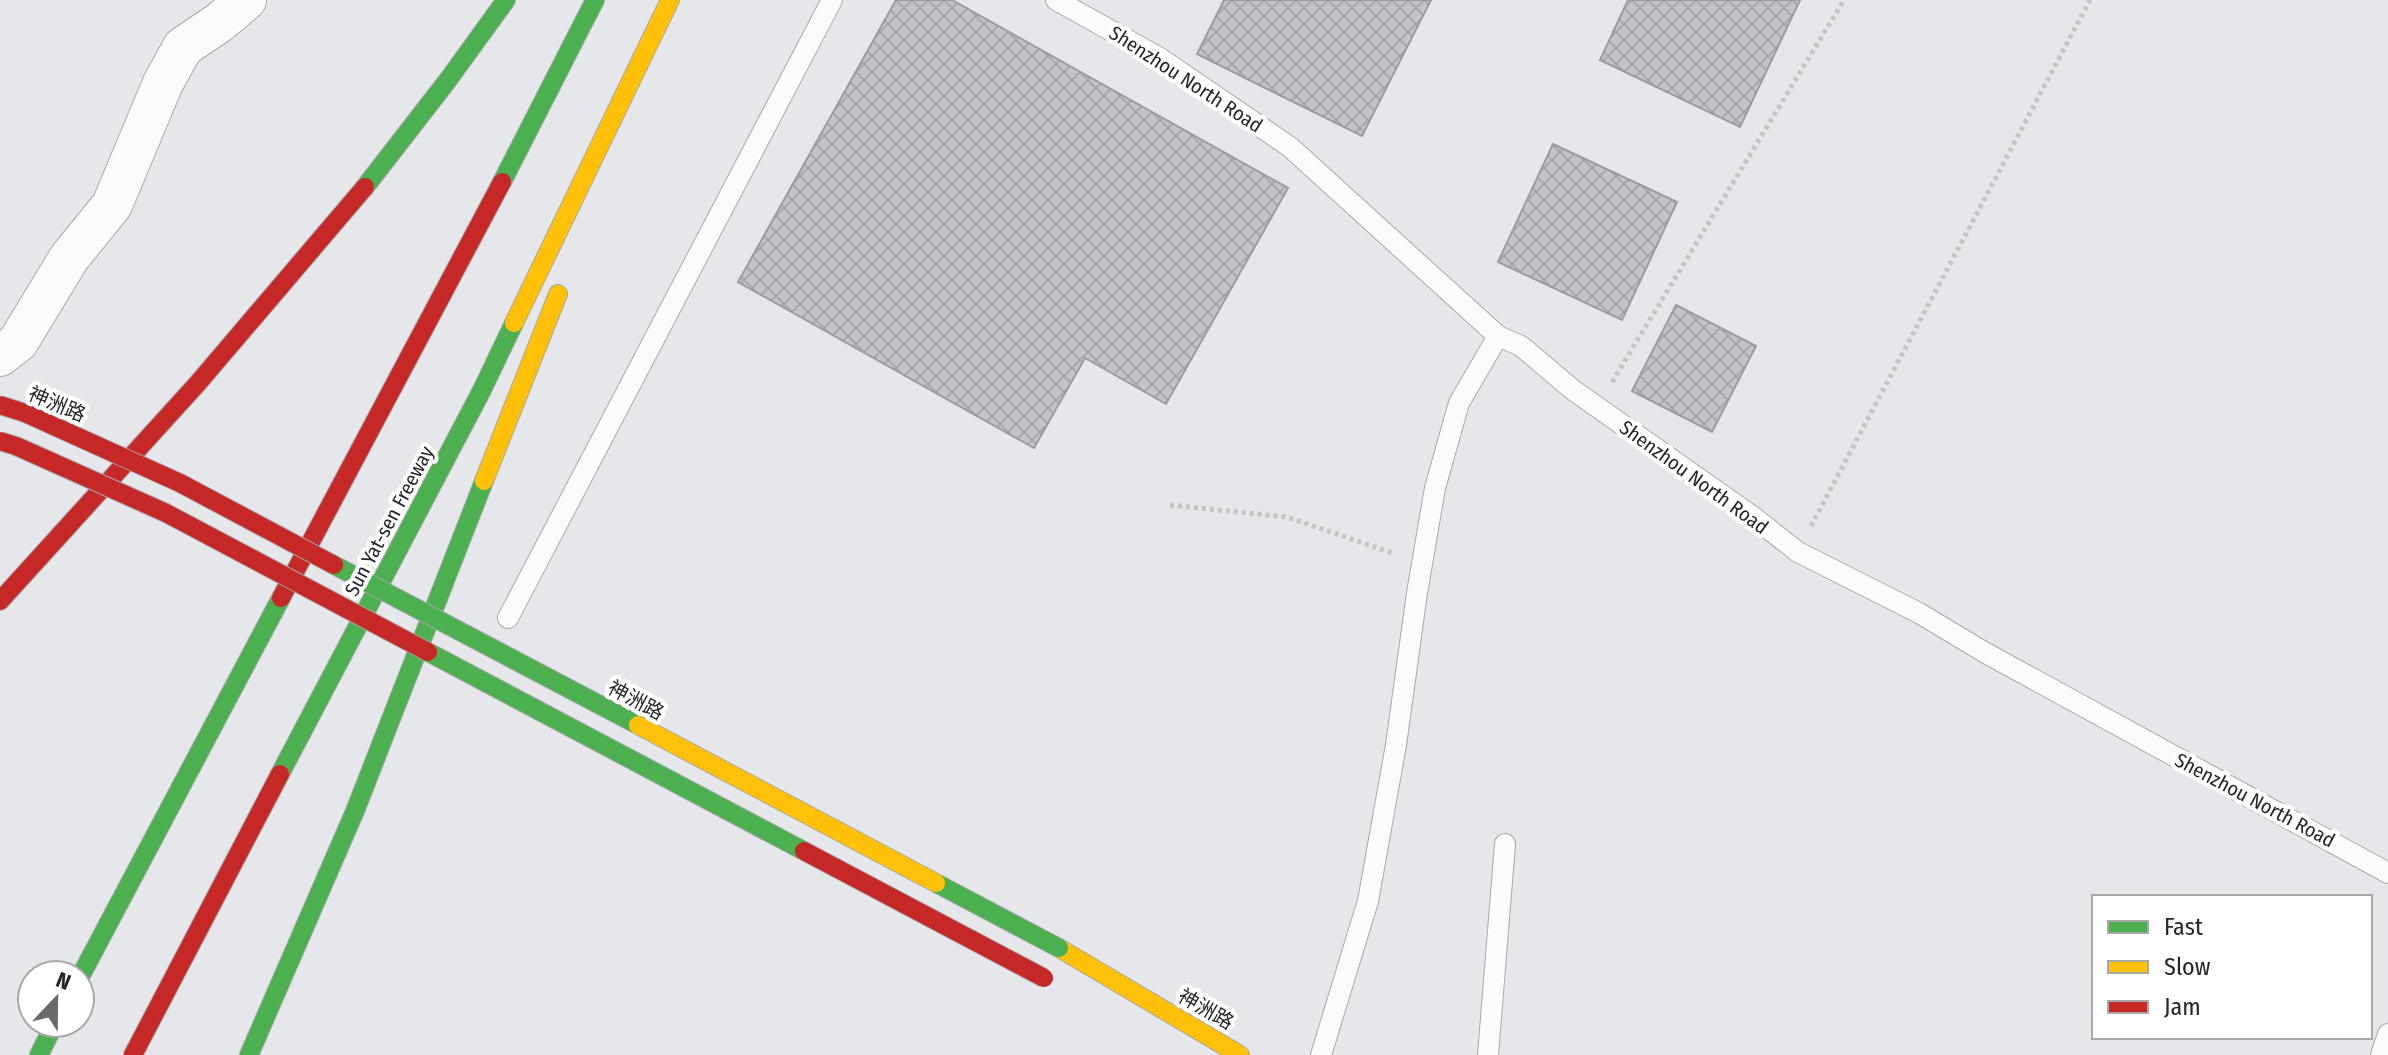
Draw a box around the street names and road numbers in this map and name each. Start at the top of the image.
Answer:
street label: Shenzhou North Road [1105,20,1267,138]
street label: 神洲路 [25,381,89,427]
street label: Shenzhou North Road [1615,415,1773,539]
street label: Sun Yat-sen Freeway [339,442,439,600]
street label: 神洲路 [604,675,668,725]
street label: Shenzhou North Road [2171,748,2339,852]
street label: 神洲路 [1174,984,1238,1034]

